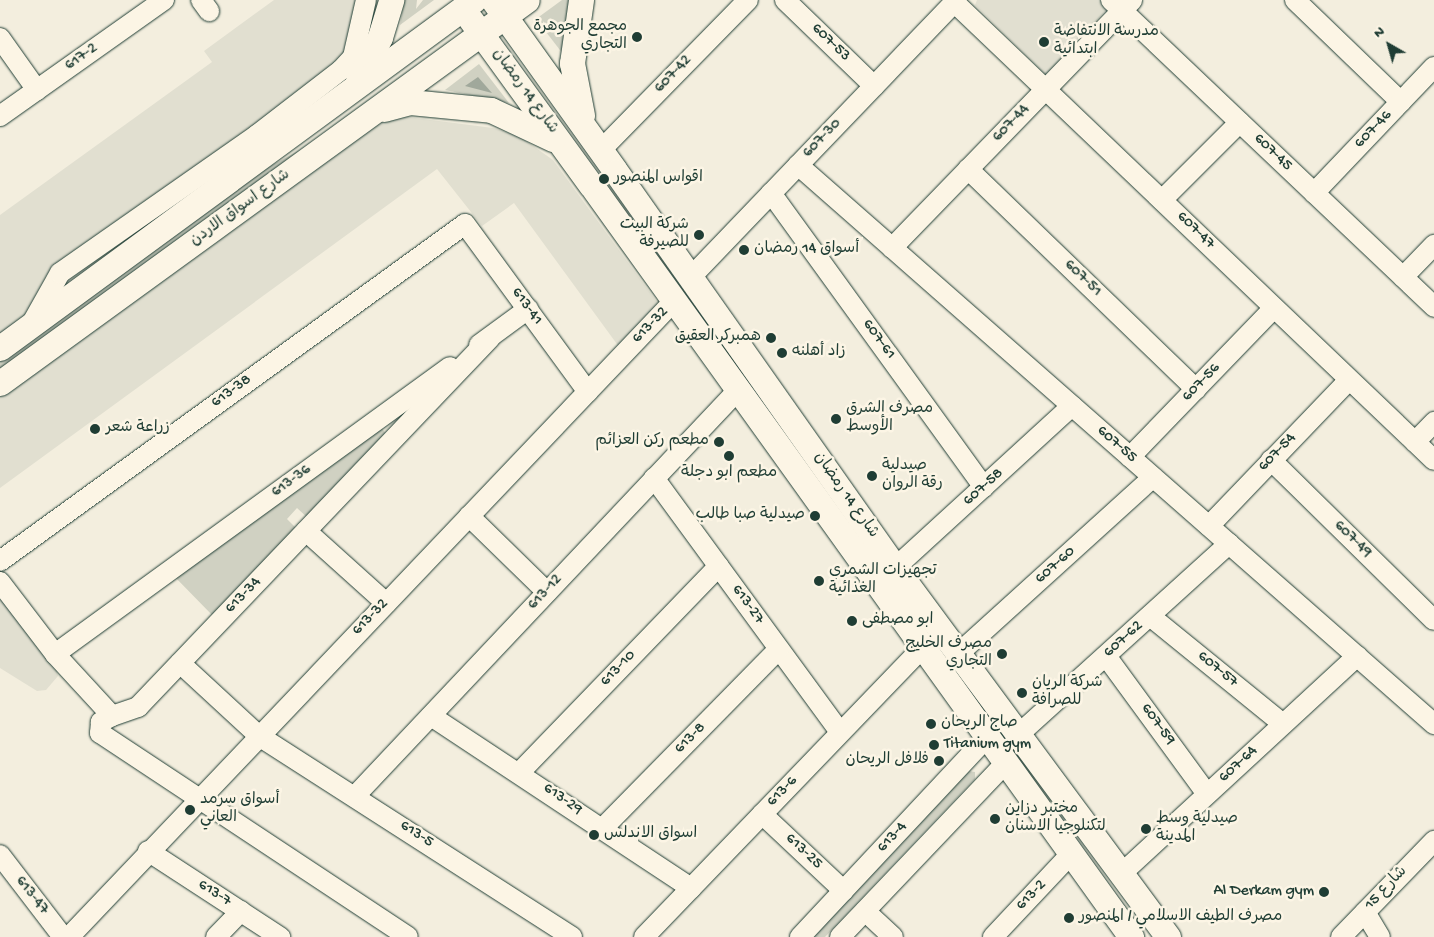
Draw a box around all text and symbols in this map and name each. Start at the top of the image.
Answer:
place label: مجمع الجوهرة التجاري [533,18,627,56]
street label: 607-53 [806,20,854,66]
north arrow [1364,20,1414,70]
place label: مدرسة الانتفاضة ابتدائية [1054,23,1159,61]
text: N [1371,23,1388,42]
marker: مجمع الجوهرة التجاري [631,31,643,43]
marker: مدرسة الانتفاضة ابتدائية [1038,36,1050,48]
street label: 617-2 [62,40,102,76]
street label: شارع 14 رمضان [487,46,561,138]
street label: 607-42 [651,52,697,98]
street label: 607-44 [989,101,1035,147]
street label: 607-46 [1351,107,1397,153]
street label: 607-30 [799,115,847,163]
street label: 607-45 [1249,130,1295,176]
street label: شارع اسواق الاردن [187,166,295,252]
place label: اقواس المنصور [614,169,703,189]
marker: اقواس المنصور [598,173,610,185]
street label: 607-47 [1172,208,1218,254]
place label: شركة البيت للصيرفة [620,216,689,254]
marker: شركة البيت للصيرفة [693,229,705,241]
place label: أسواق 14 رمضان [754,240,859,260]
marker: أسواق 14 رمضان [738,244,750,256]
street label: 607-51 [1059,256,1105,302]
street label: 613-41 [506,284,546,330]
street label: 613-32 [629,303,673,349]
street label: 607-61 [857,316,899,364]
place label: همبركر العقيق [675,328,761,348]
marker: همبركر العقيق [765,332,777,344]
place label: زاد أهلنه [792,343,846,363]
marker: زاد أهلنه [776,347,788,359]
street label: 607-56 [1179,359,1225,407]
street label: 613-38 [208,371,256,413]
place label: مصرف الشرق الأوسط [846,400,933,438]
marker: مصرف الشرق الأوسط [830,413,842,425]
place label: زراعة شعر [106,419,170,439]
marker: زراعة شعر [88,422,102,436]
street label: 607-55 [1092,422,1140,468]
street label: 607-54 [1255,430,1301,476]
place label: مطعم ركن العزائم [595,432,709,452]
marker: مطعم ركن العزائم [713,436,725,448]
street label: شارع 14 رمضان [808,449,882,543]
marker: مطعم ابو دجلة [723,450,735,462]
place label: صيدلية رقة الروان [882,457,943,495]
street label: 613-36 [268,461,316,503]
place label: مطعم ابو دجلة [681,464,777,484]
street label: 607-58 [960,465,1008,511]
marker: صيدلية رقة الروان [866,470,878,482]
place label: صيدلية صبا طالب [696,506,805,526]
marker: صيدلية صبا طالب [809,510,821,522]
street label: 607-49 [1329,517,1375,563]
street label: 607-60 [1032,543,1080,589]
place label: تجهيزات الشمري الغذائية [829,562,937,600]
street label: 613-12 [525,571,567,615]
street label: 613-34 [222,574,266,618]
marker: تجهيزات الشمري الغذائية [813,575,825,587]
street label: 613-27 [726,582,768,628]
street label: 613-32 [349,595,393,641]
place label: ابو مصطفى [862,611,934,631]
marker: ابو مصطفى [846,615,858,627]
street label: 607-62 [1100,617,1148,663]
place label: مصرف الخليج التجاري [905,635,992,673]
street label: 613-10 [597,647,641,691]
marker: مصرف الخليج التجاري [996,648,1008,660]
street label: 607-57 [1193,648,1241,692]
place label: شركة الريان للصرافة [1032,674,1103,712]
marker: شركة الريان للصرافة [1016,687,1028,699]
street label: 607-59 [1135,700,1179,750]
place label: صاج الريحان [941,714,1018,734]
marker: صاج الريحان [925,718,937,730]
street label: 613-8 [671,719,711,759]
place label: Titanium gym [944,735,1031,755]
marker: Titanium gym [928,739,940,751]
street label: 607-64 [1216,742,1262,788]
place label: فلافل الريحان [845,751,929,771]
marker: فلافل الريحان [933,755,945,767]
street label: 613-6 [764,772,802,812]
street label: 613-29 [539,780,585,820]
place label: أسواق سرمد العاني [200,791,279,829]
place label: مختبر دزاين لتكنلوجيا الاسنان [1005,800,1106,838]
marker: أسواق سرمد العاني [184,804,196,816]
place label: صيدلية وسط المدينة [1156,810,1238,848]
marker: مختبر دزاين لتكنلوجيا الاسنان [989,813,1001,825]
street label: 613-5 [396,817,436,853]
street label: 613-4 [874,818,912,858]
marker: صيدلية وسط المدينة [1140,823,1152,835]
place label: اسواق الاندلس [604,825,697,845]
marker: اسواق الاندلس [588,829,600,841]
street label: 613-25 [780,830,826,874]
street label: شارع 15 [1362,863,1412,915]
street label: 613-47 [10,873,52,919]
street label: 613-7 [194,876,234,912]
street label: 613-2 [1013,876,1051,916]
place label: Al Derkam gym [1213,882,1314,902]
marker: Al Derkam gym [1318,886,1330,898]
place label: مصرف الطيف الاسلامي / المنصور [1079,908,1282,928]
marker: مصرف الطيف الاسلامي / المنصور [1063,912,1075,924]

